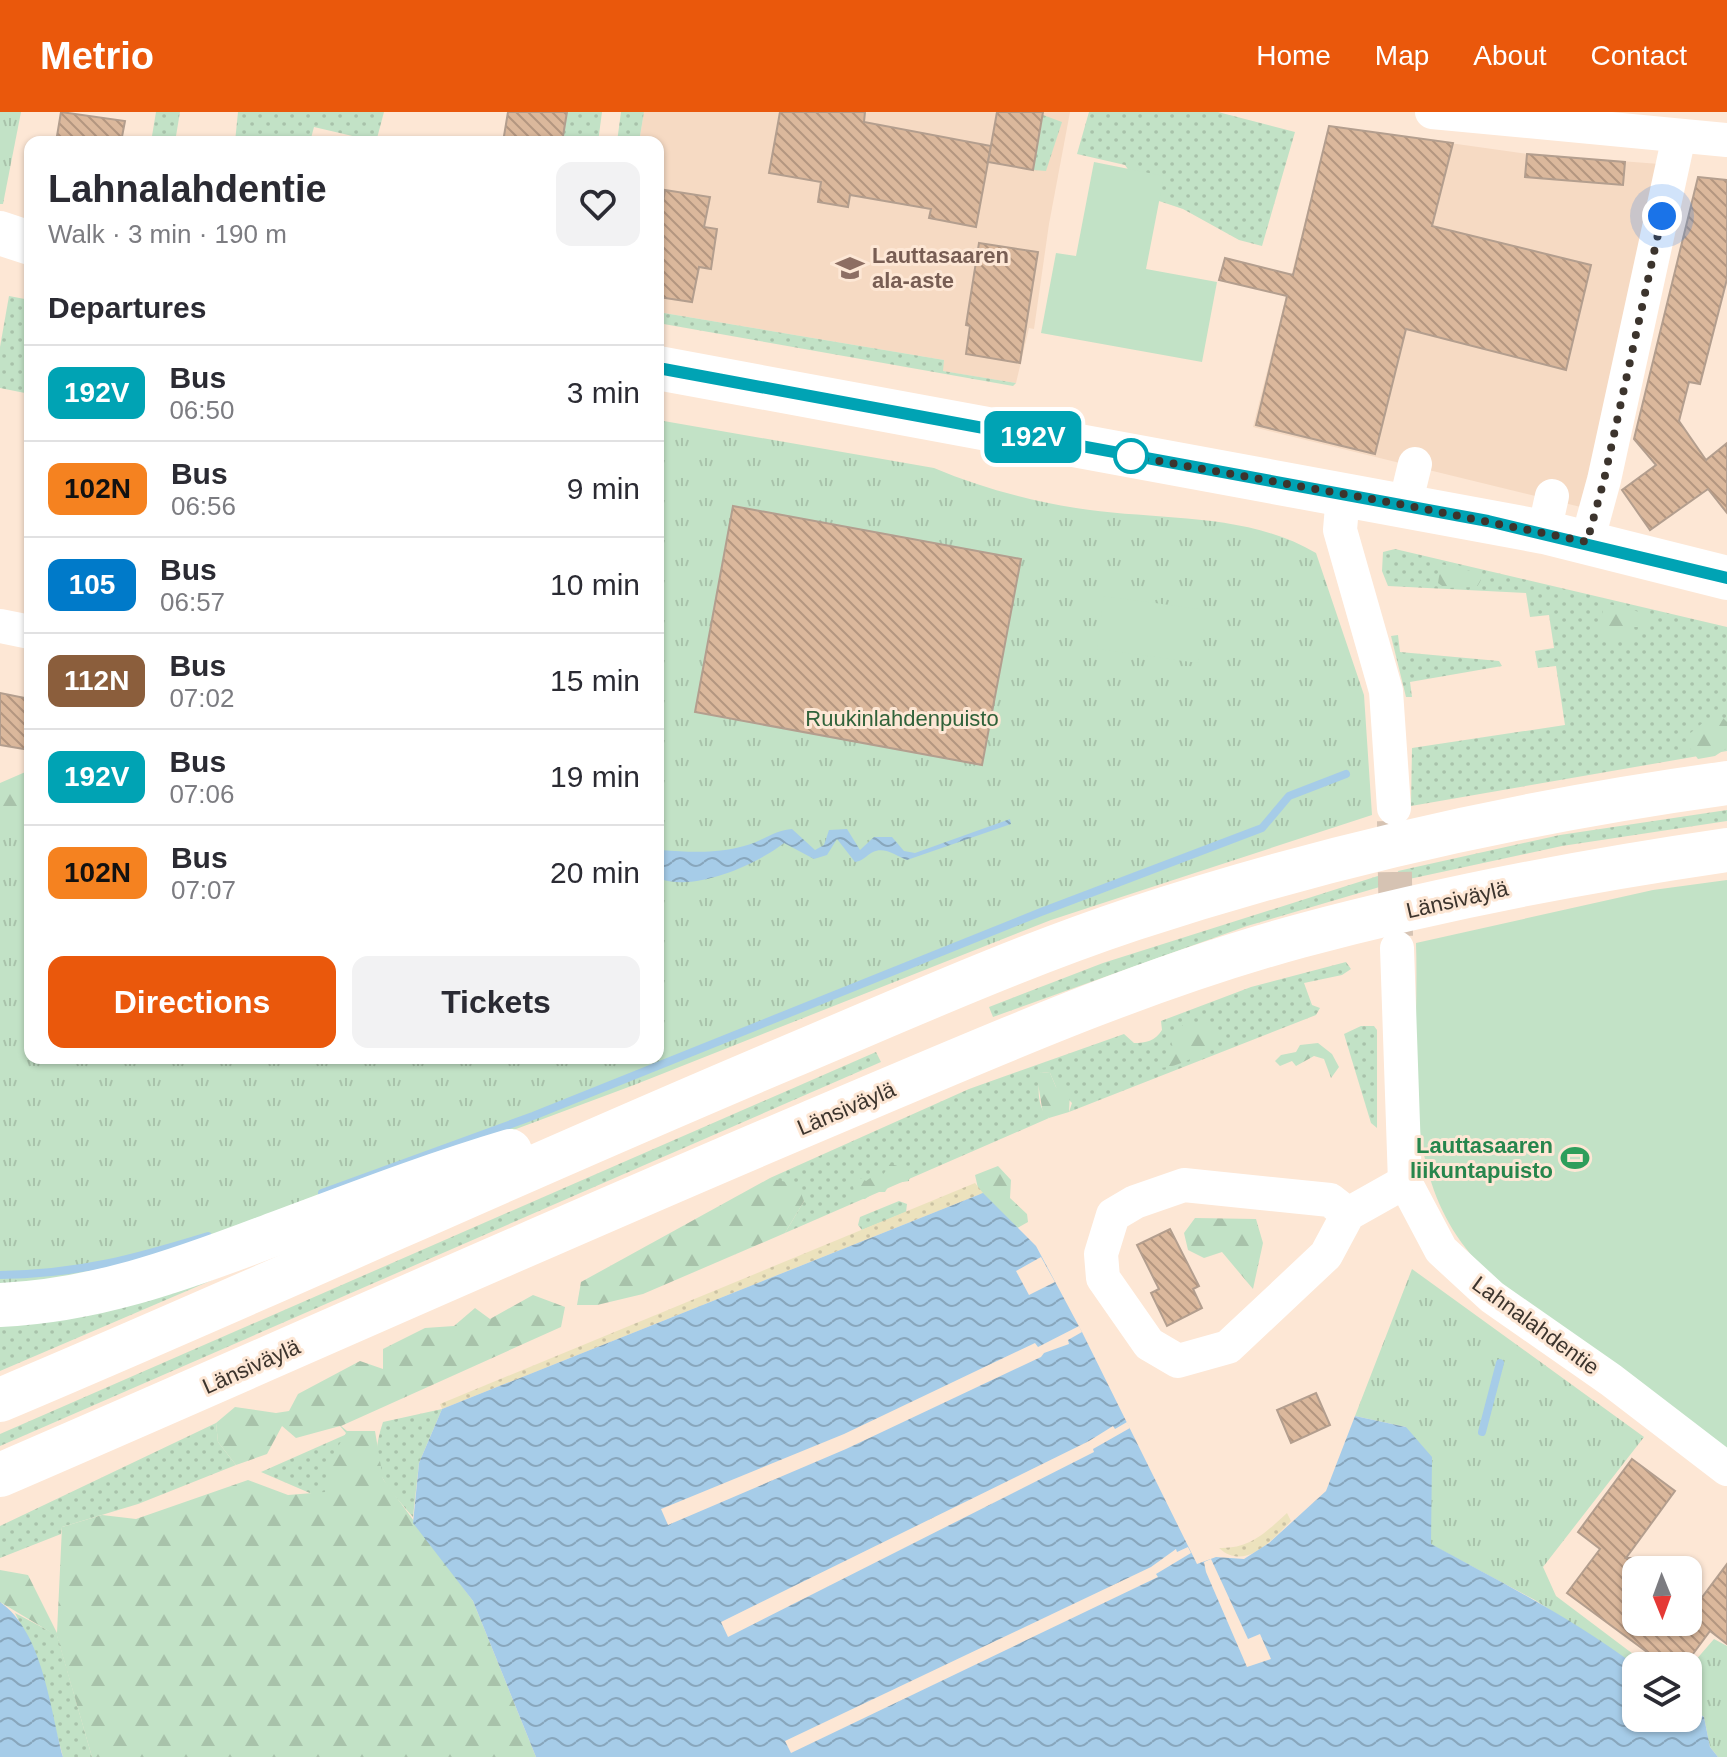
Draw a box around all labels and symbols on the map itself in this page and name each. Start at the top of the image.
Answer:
your location [1642,196,1682,236]
place label: Lauttasaaren ala-aste [872,243,1009,293]
school or university icon: Lauttasaaren ala-aste [835,253,865,283]
line badge: 192V [977,411,1089,463]
unlabelled marker [1114,439,1148,473]
park label: Ruukinlahdenpuisto [805,706,999,731]
street label: Länsiväylä [1404,875,1511,923]
street label: Länsiväylä [793,1076,900,1140]
place label: Lauttasaaren liikuntapuisto [1410,1133,1553,1183]
sports icon: Lauttasaaren liikuntapuisto [1560,1143,1590,1173]
street label: Lahnalahdentie [1467,1271,1604,1380]
street label: Länsiväylä [199,1334,304,1399]
north arrow [1622,1556,1702,1636]

